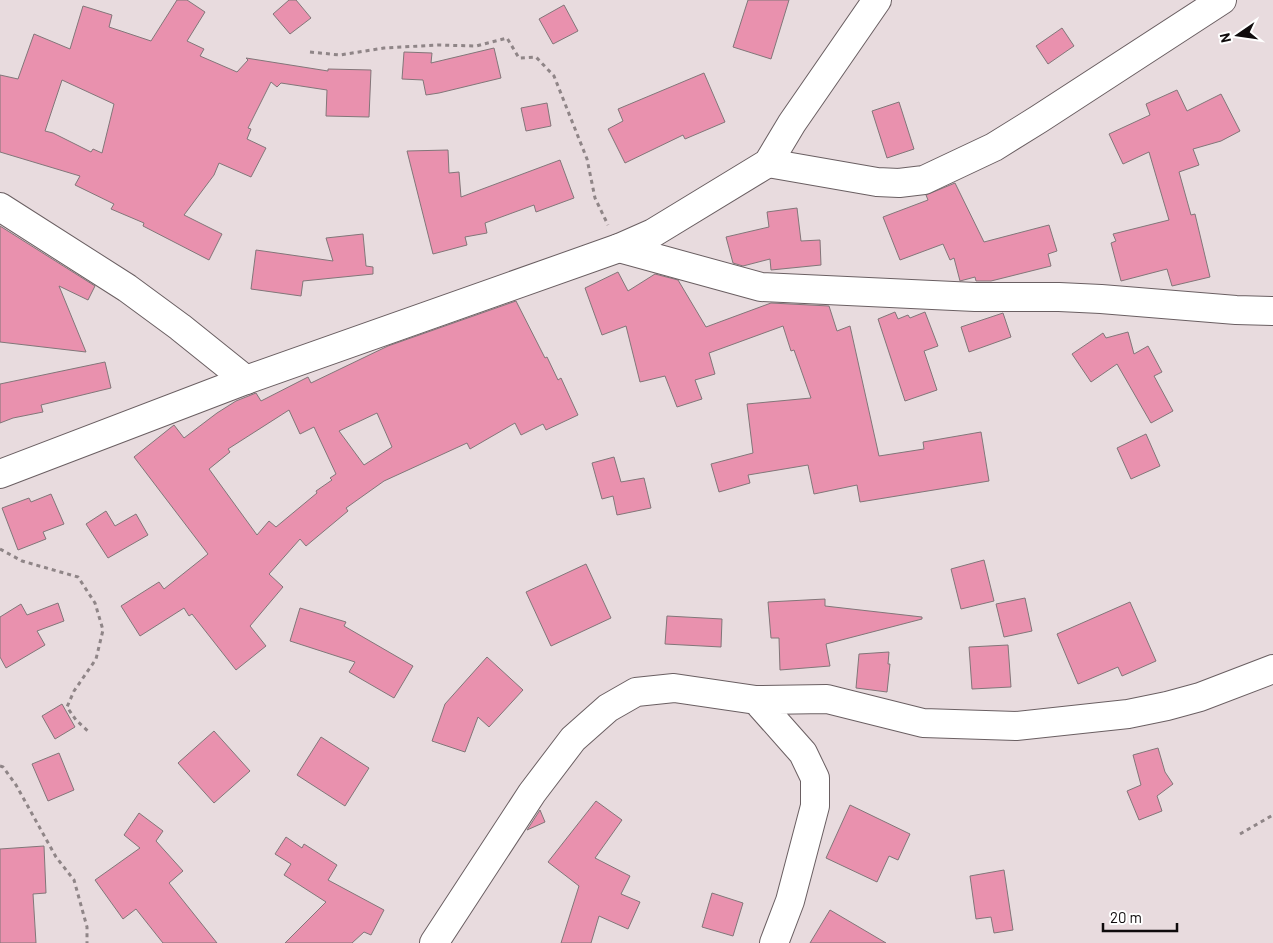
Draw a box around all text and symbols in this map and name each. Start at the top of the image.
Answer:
north arrow [1213,10,1263,60]
text: N [1216,32,1234,44]
scale bar [1103,900,1177,932]
text: 20 m [1110,908,1142,926]

